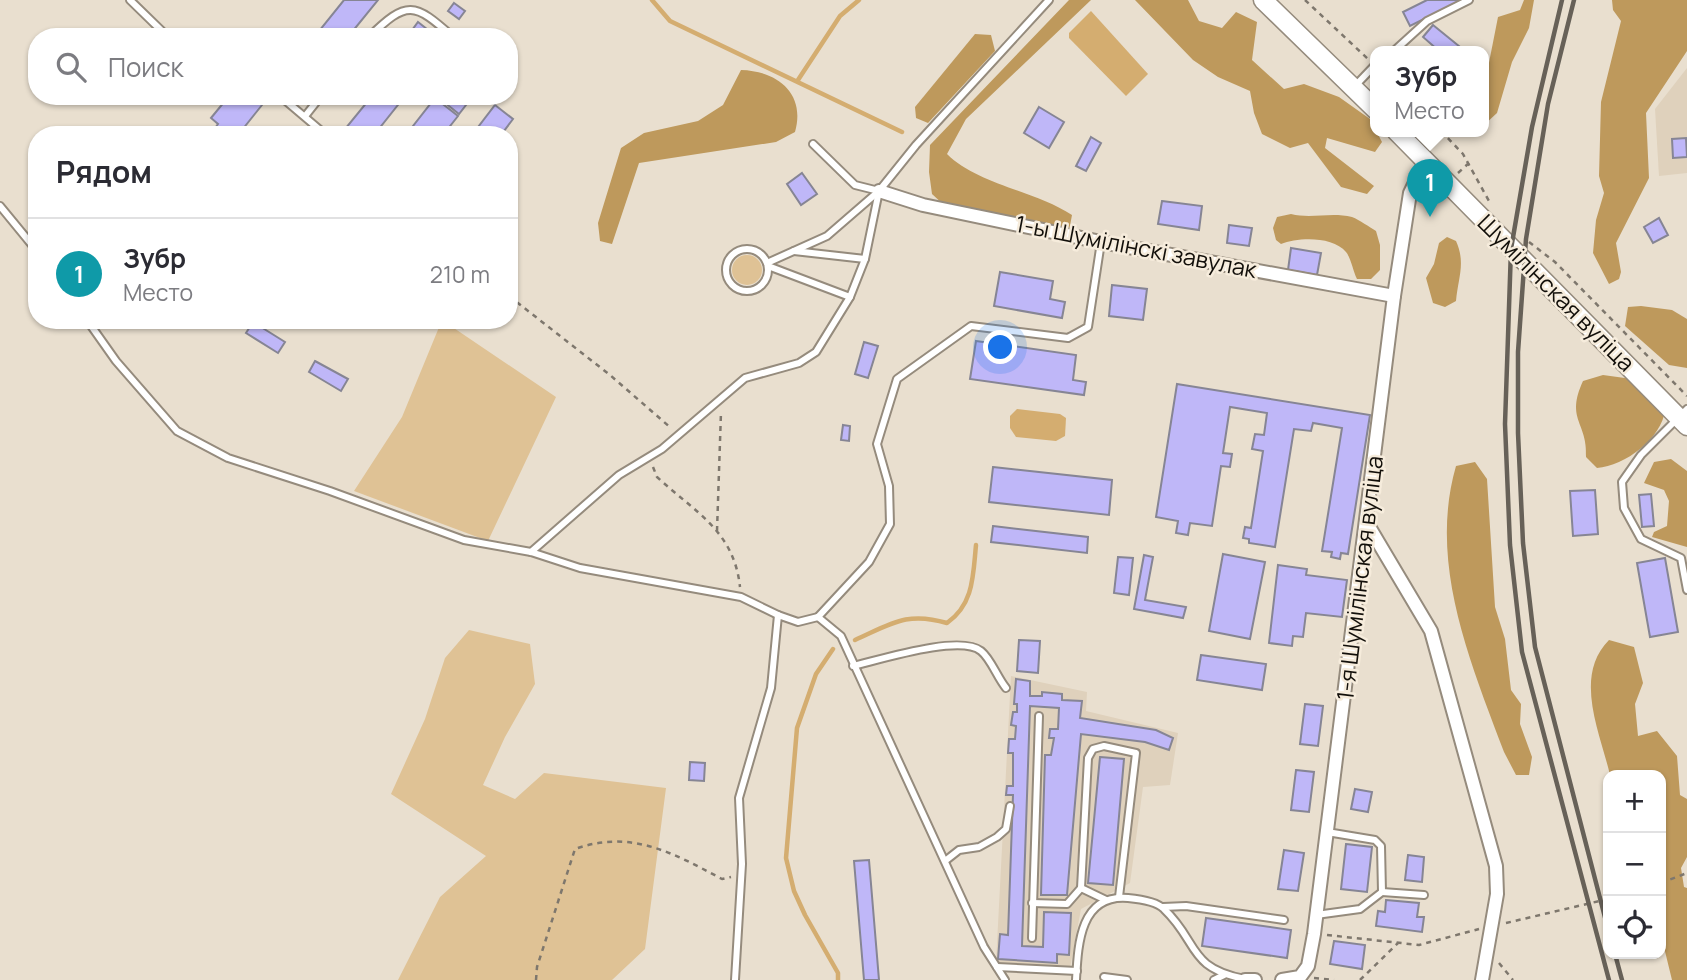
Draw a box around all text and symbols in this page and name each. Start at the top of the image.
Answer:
search box [28,28,518,105]
popup [1370,46,1489,137]
icon: search [52,48,90,86]
text: Поиск [108,49,183,85]
text: Зубр [1394,58,1457,94]
text: Место [1394,94,1465,126]
text: Рядом [56,151,152,192]
pin: 1 [1407,159,1453,217]
street label: 1-ы Шумілінскі завулак [1013,207,1260,285]
street label: Шумілінская вуліца [1471,207,1642,378]
text: Зубр [123,240,186,276]
text: 1 [74,258,84,290]
text: 210 m [430,258,490,290]
text: Место [123,276,193,308]
your location [983,330,1017,364]
street label: 1-я Шумілінская вуліца [1328,454,1390,702]
map controls [1603,770,1666,959]
button: + [1603,770,1666,833]
button: − [1603,833,1666,896]
button: locate [1603,896,1666,959]

